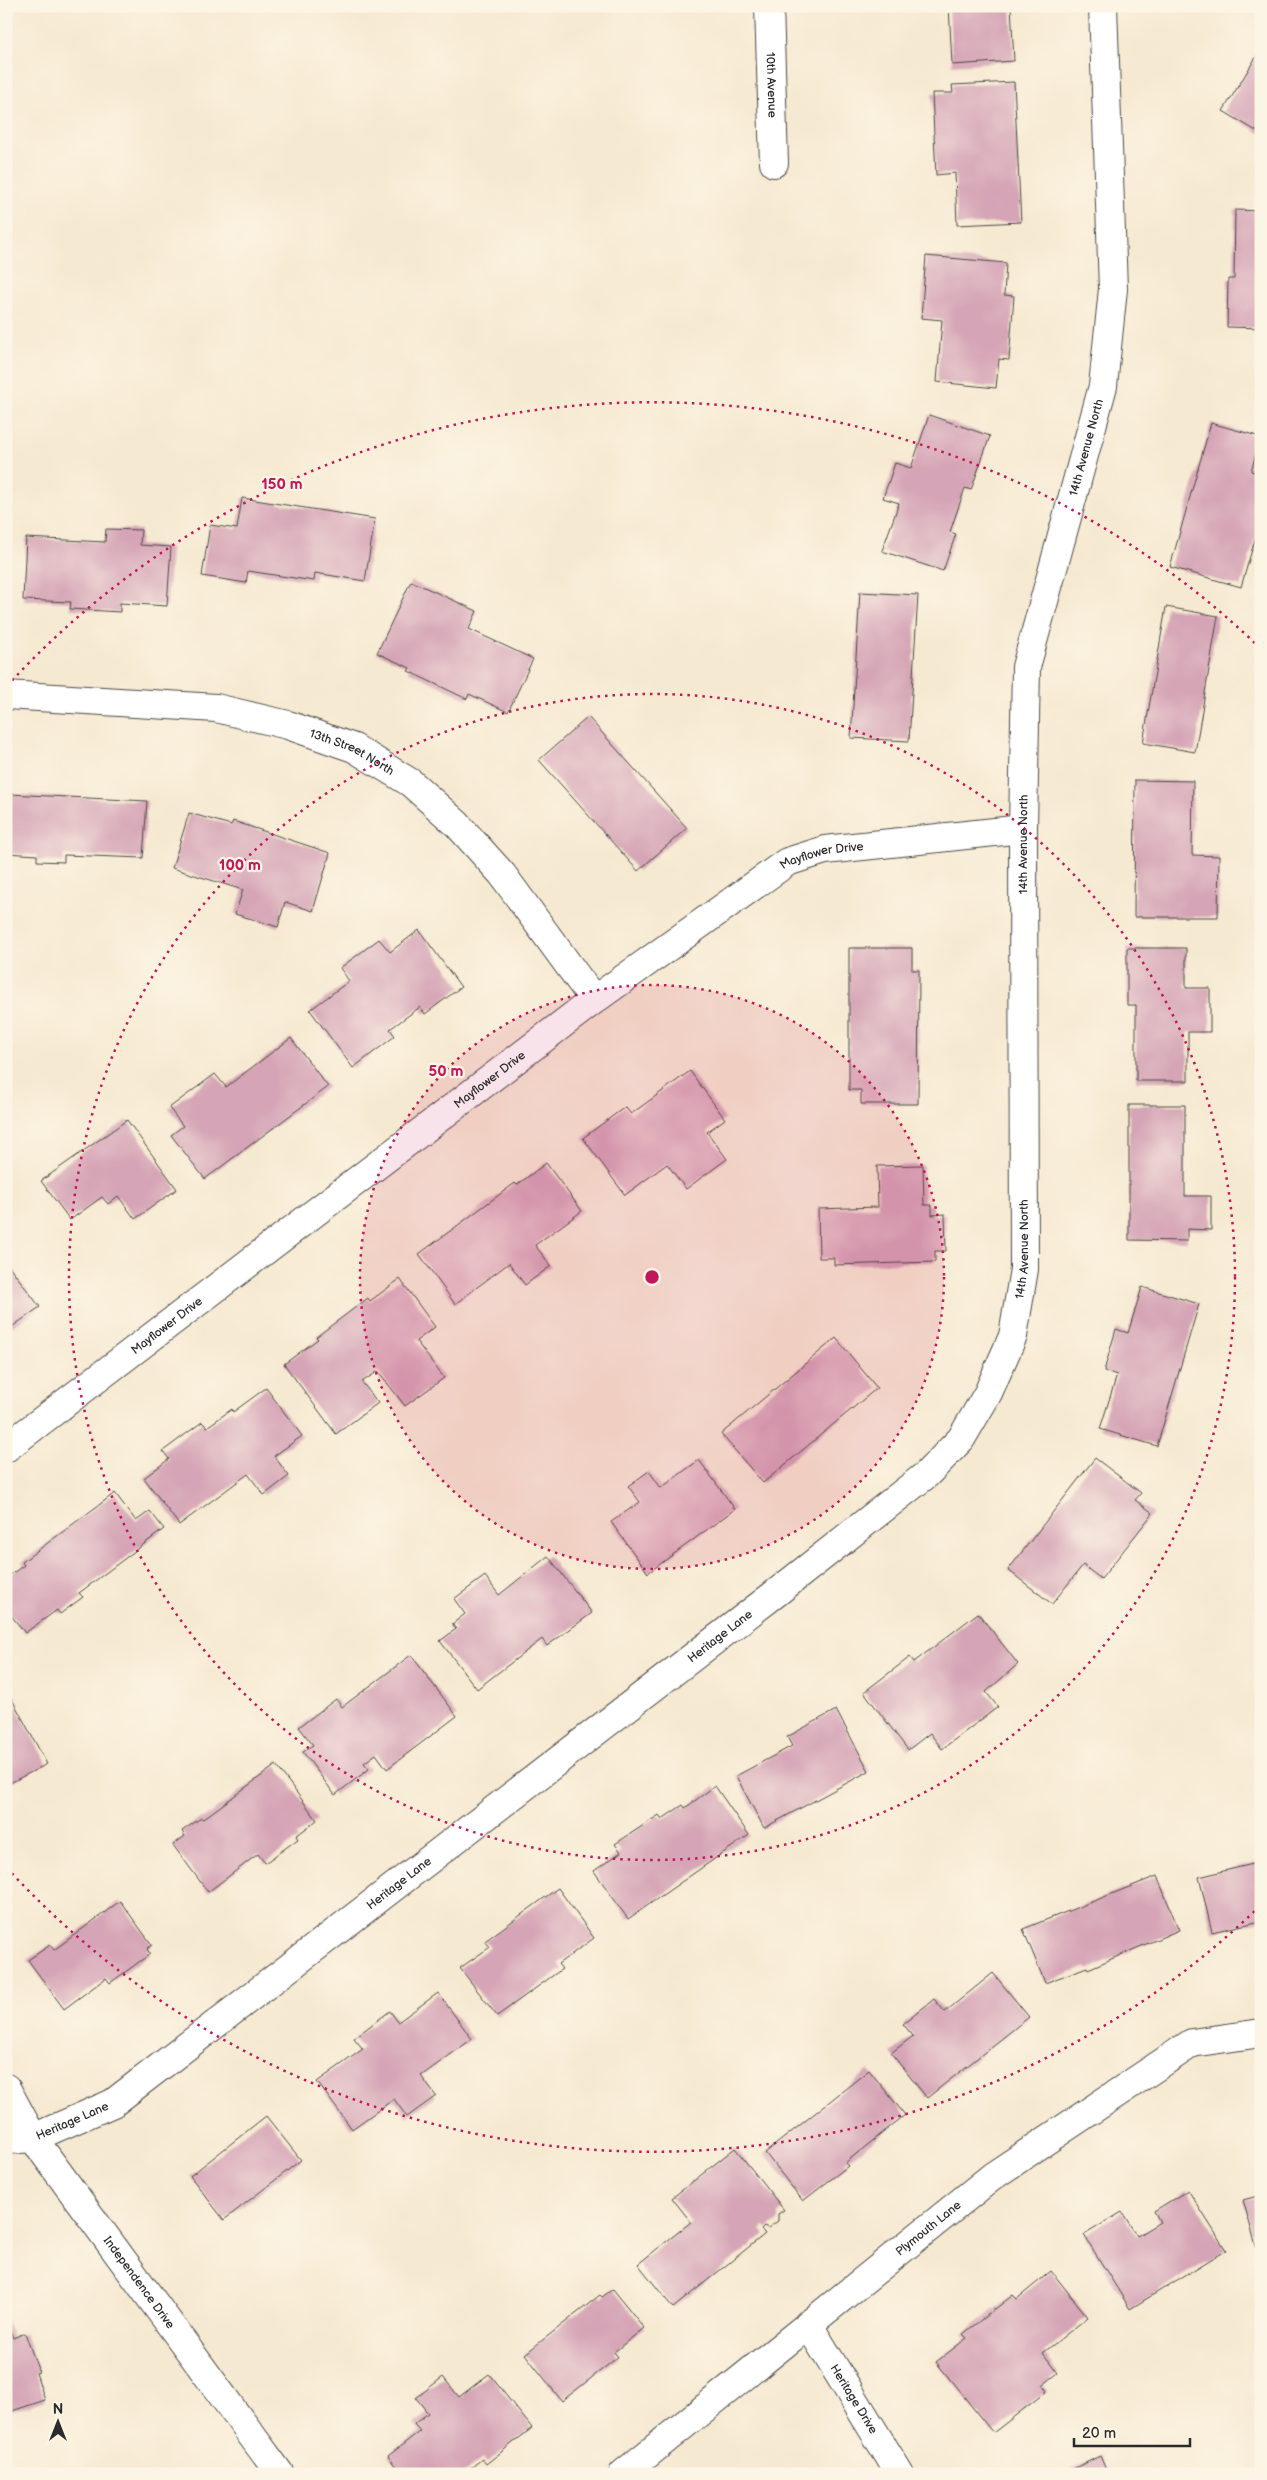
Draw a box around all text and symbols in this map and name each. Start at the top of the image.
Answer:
street label: 10th Avenue [763,52,780,118]
street label: 14th Avenue North [1066,397,1107,498]
text: 150 m [261,475,303,494]
street label: 13th Street North [308,726,397,779]
street label: 14th Avenue North [1015,794,1031,894]
street label: Mayflower Drive [777,838,864,872]
text: 100 m [219,856,261,875]
street label: Mayflower Drive [451,1048,528,1112]
text: 50 m [429,1062,464,1081]
street label: 14th Avenue North [1012,1199,1032,1300]
centre of rings [643,1268,661,1286]
street label: Mayflower Drive [128,1294,205,1358]
street label: Heritage Lane [684,1607,755,1666]
street label: Heritage Lane [363,1853,434,1913]
street label: Heritage Lane [34,2098,111,2143]
street label: Plymouth Lane [892,2197,964,2259]
street label: Independence Drive [100,2233,178,2332]
street label: Heritage Drive [827,2362,881,2437]
north arrow [32,2398,82,2448]
text: N [53,2401,63,2418]
scale bar [1074,2415,1191,2447]
text: 20 m [1082,2424,1116,2443]

